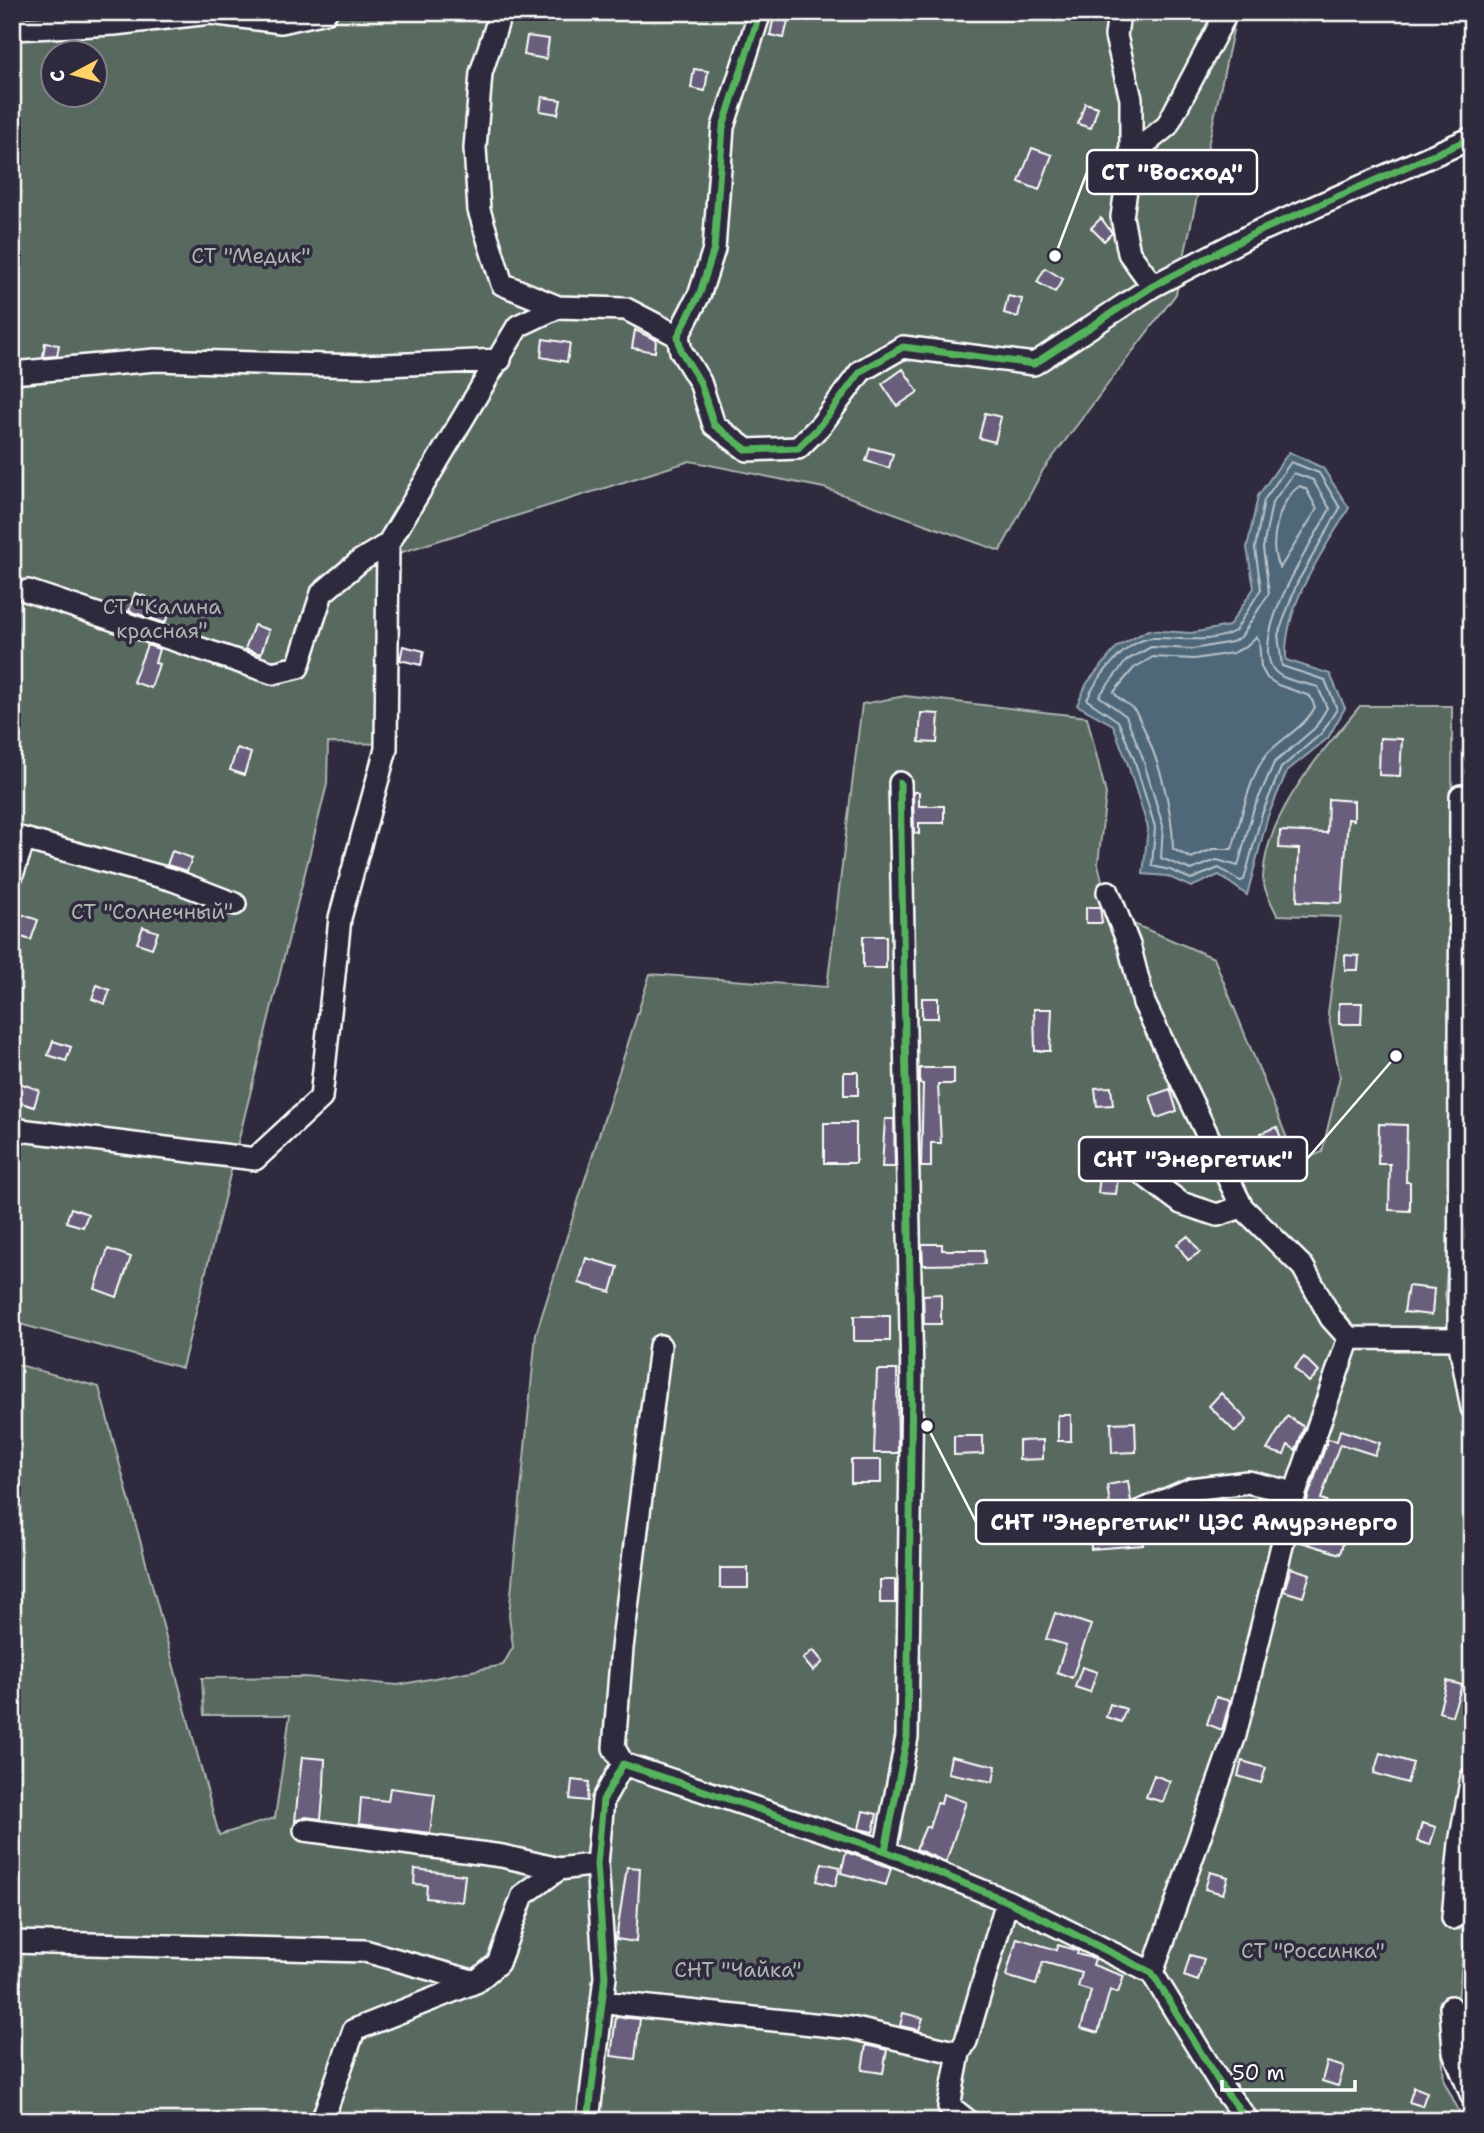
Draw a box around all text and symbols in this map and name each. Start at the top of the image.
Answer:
north arrow [38,38,108,108]
text: С [45,69,71,83]
callout: СТ "Восход" [1087,150,1257,194]
text: СТ "Восход" [1101,157,1243,187]
park label: СТ "Медик" [191,242,311,270]
park label: СТ "Калина красная" [103,593,221,645]
park label: СТ "Солнечный" [71,898,233,926]
callout: СНТ "Энергетик" [1079,1137,1307,1181]
text: СНТ "Энергетик" [1093,1144,1293,1174]
callout: СНТ "Энергетик" ЦЭС Амурэнерго [976,1500,1412,1544]
text: СНТ "Энергетик" ЦЭС Амурэнерго [990,1507,1398,1537]
park label: СТ "Россинка" [1241,1937,1385,1965]
park label: СНТ "Чайка" [674,1956,802,1984]
scale bar [1222,2049,1354,2093]
text: 50 m [1232,2059,1285,2087]

